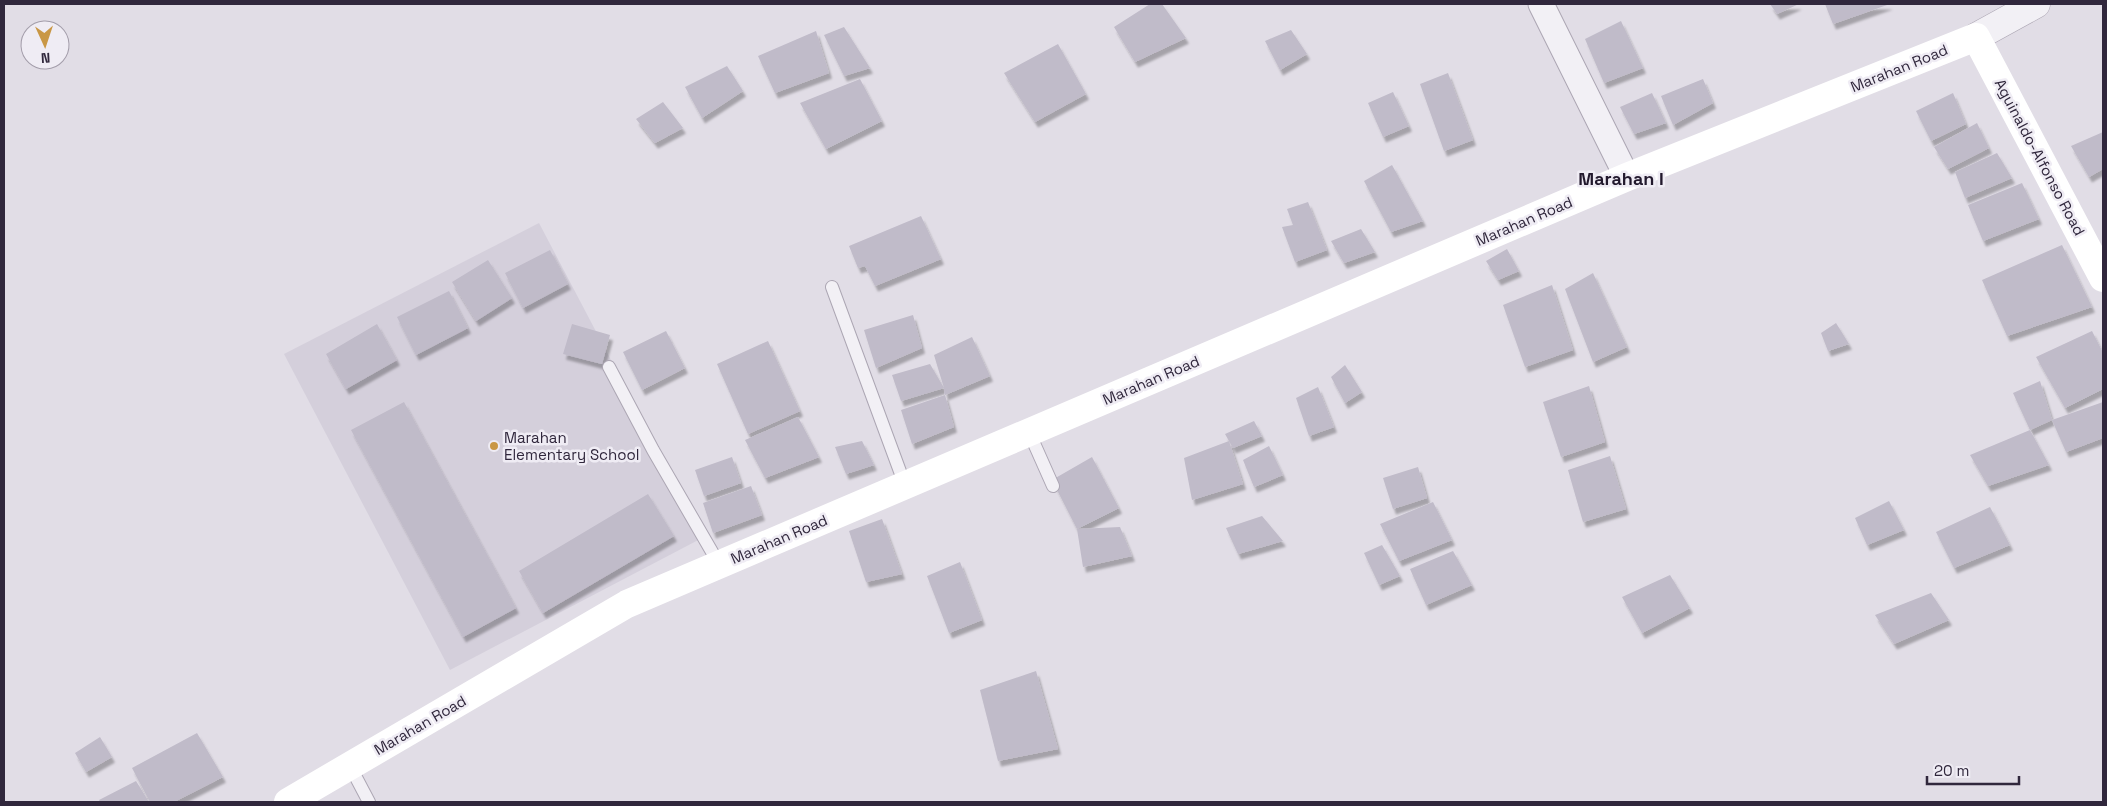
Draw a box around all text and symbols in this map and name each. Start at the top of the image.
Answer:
north arrow [20,20,70,70]
street label: Marahan Road [1848,40,1950,96]
text: N [41,49,51,67]
street label: Aguinaldo-Alfonso Road [1991,75,2089,239]
district label: Marahan I [1578,167,1664,190]
street label: Marahan Road [1473,192,1575,250]
street label: Marahan Road [1100,351,1202,409]
place label: Marahan Elementary School [504,428,640,464]
marker: Marahan Elementary School [488,440,500,452]
street label: Marahan Road [728,510,830,568]
street label: Marahan Road [371,691,469,759]
scale bar [1927,754,2020,786]
text: 20 m [1934,761,1969,780]

